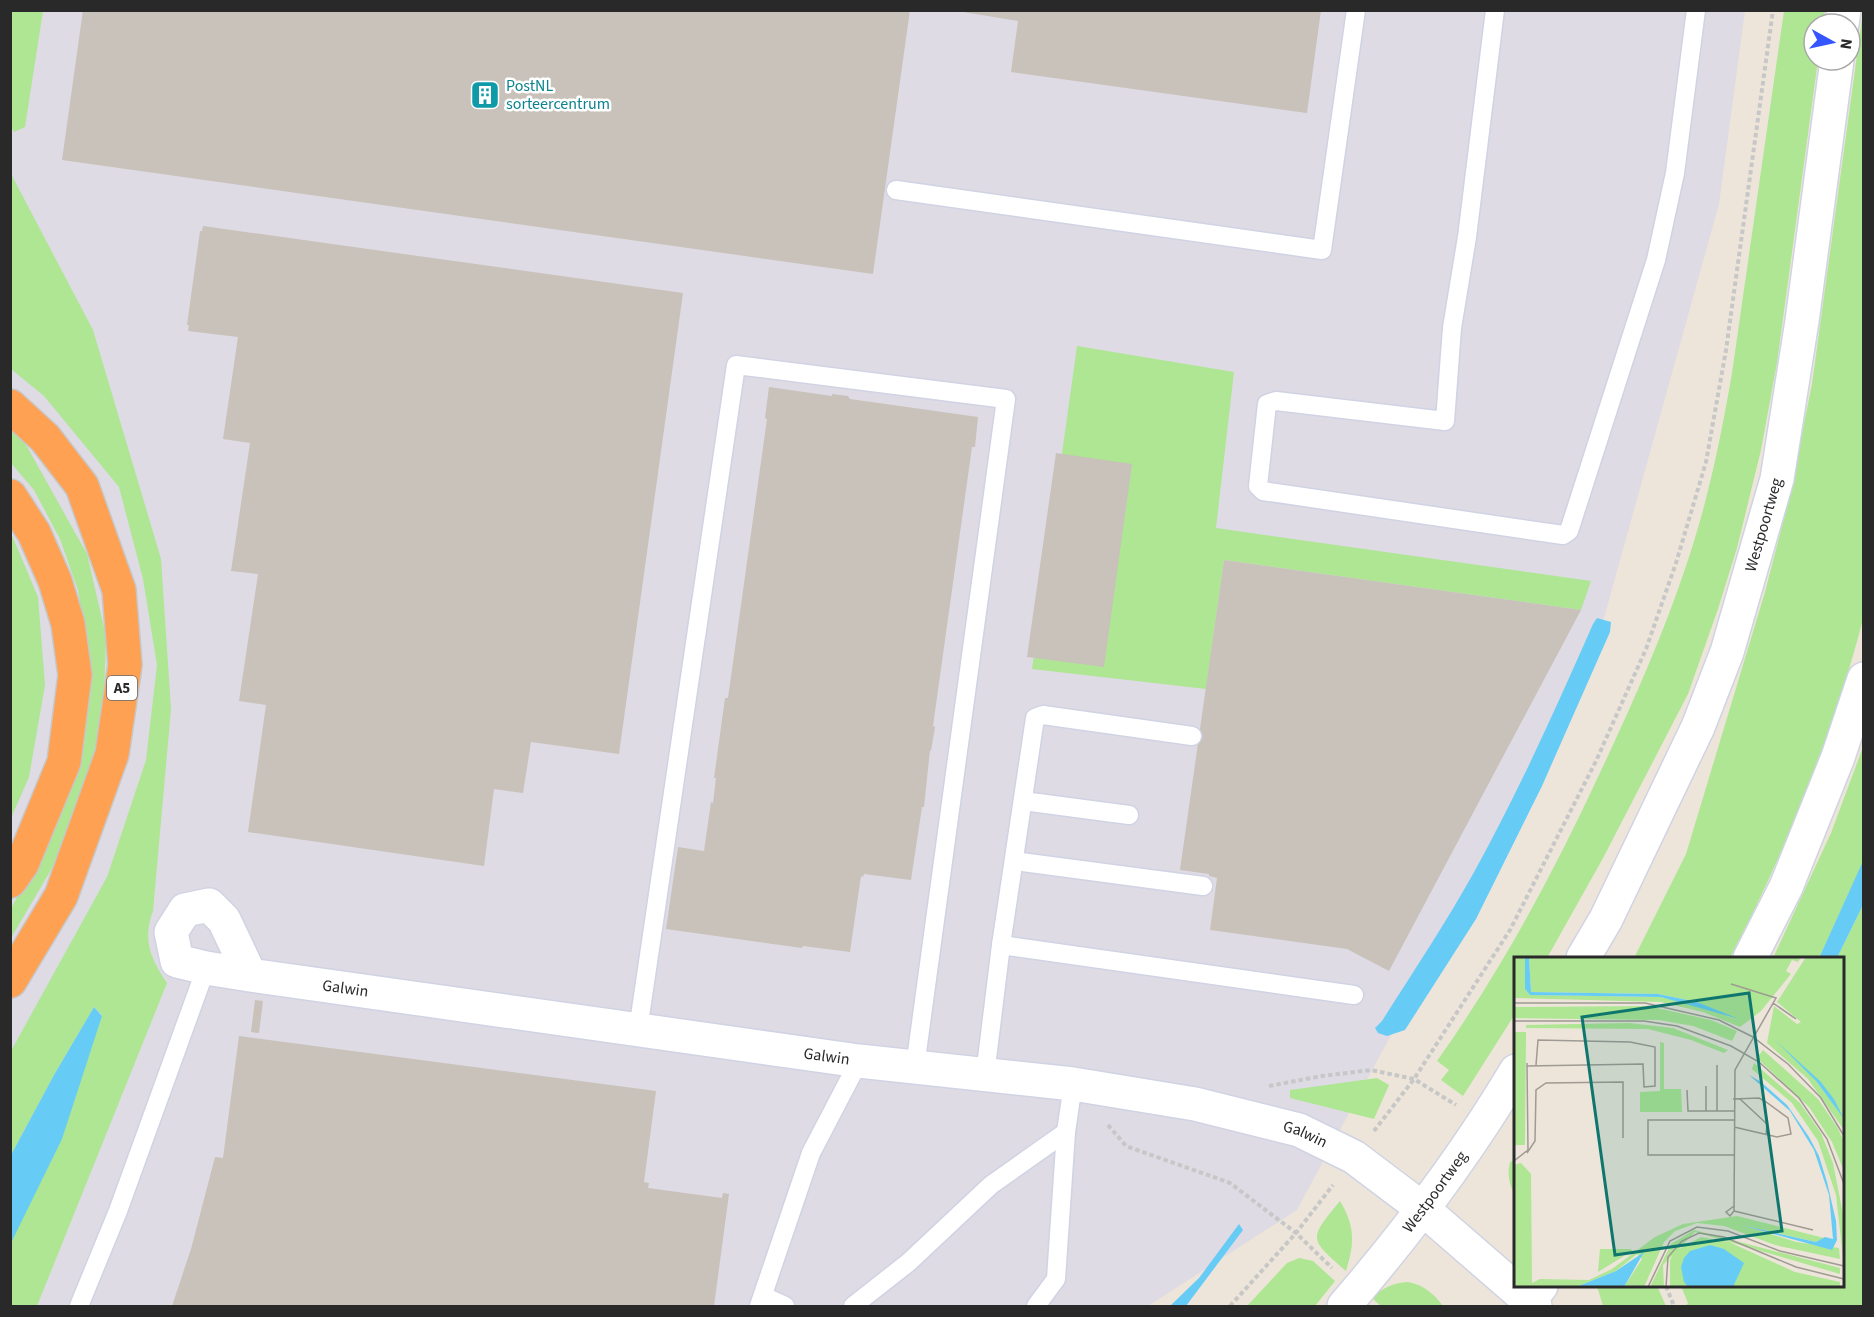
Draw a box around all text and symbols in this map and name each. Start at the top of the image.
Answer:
north arrow [1802,12,1862,72]
text: N [1834,37,1857,51]
place label: PostNL sorteercentrum [506,75,610,115]
building icon: PostNL sorteercentrum [469,79,501,111]
street label: Westpoortweg [1740,475,1788,574]
road number: A5 [107,676,137,700]
inset map [1514,957,1844,1287]
street label: Galwin [321,974,370,1003]
street label: Galwin [802,1042,851,1071]
street label: Galwin [1281,1115,1331,1153]
street label: Westpoortweg [1397,1146,1472,1237]

